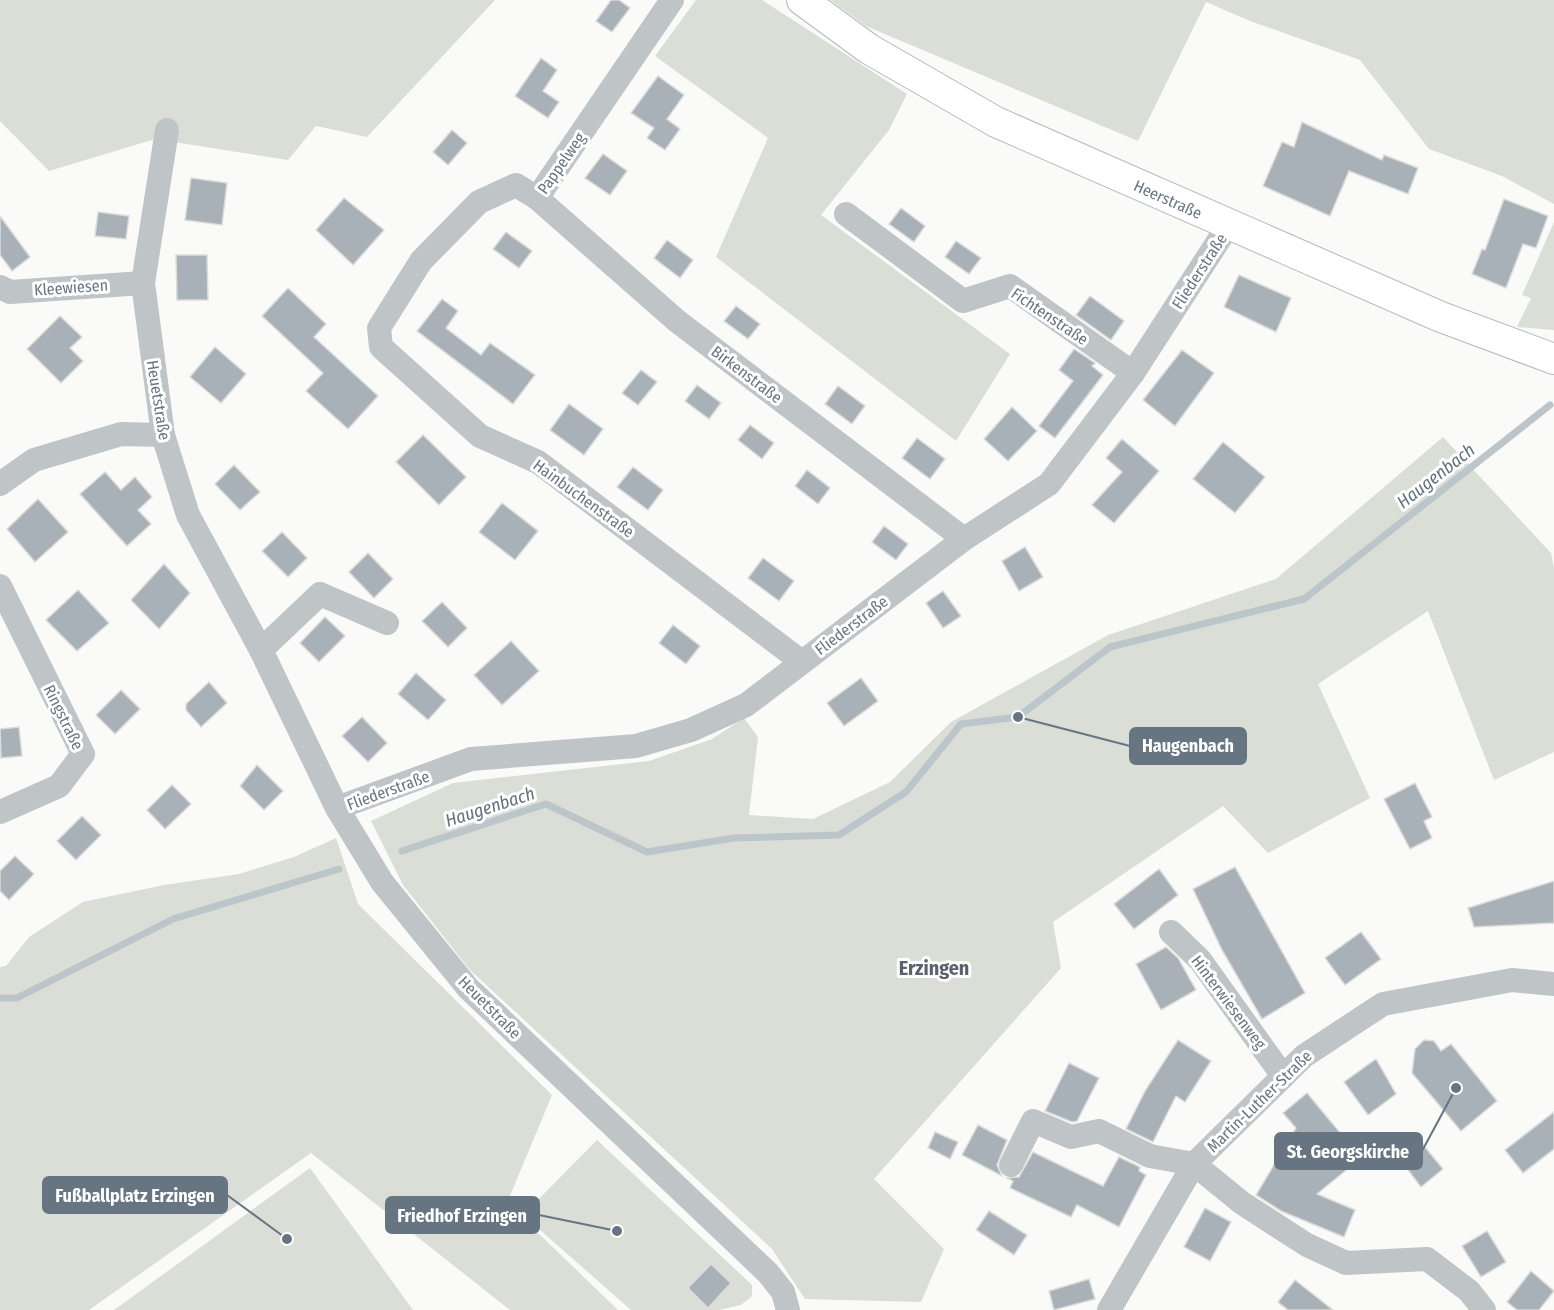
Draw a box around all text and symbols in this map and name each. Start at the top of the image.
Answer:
street label: Pappelweg [533,129,590,198]
street label: Heerstraße [1131,176,1205,223]
street label: Fliederstraße [1168,230,1231,313]
street label: Kleewiesen [33,275,109,300]
street label: Fichtenstraße [1008,284,1092,349]
street label: Birkenstraße [708,342,786,407]
street label: Heuetstraße [143,359,174,441]
water label: Haugenbach [1393,439,1479,513]
street label: Hainbuchenstraße [530,455,638,541]
street label: Fliederstraße [811,592,892,659]
street label: Ringstraße [40,682,87,753]
callout: Haugenbach [1130,728,1246,764]
text: Haugenbach [1142,735,1234,757]
street label: Fliederstraße [344,767,432,814]
water label: Haugenbach [442,782,538,832]
street label: Hinterwiesenweg [1187,952,1270,1053]
district label: Erzingen [899,956,969,980]
street label: Heuetstraße [454,972,525,1043]
street label: Martin-Luther-Straße [1203,1047,1316,1156]
callout: St. Georgskirche [1275,1133,1422,1169]
text: St. Georgskirche [1287,1141,1409,1163]
callout: Fußballplatz Erzingen [43,1177,227,1213]
text: Fußballplatz Erzingen [55,1185,215,1207]
callout: Friedhof Erzingen [386,1197,539,1233]
text: Friedhof Erzingen [397,1205,527,1227]

